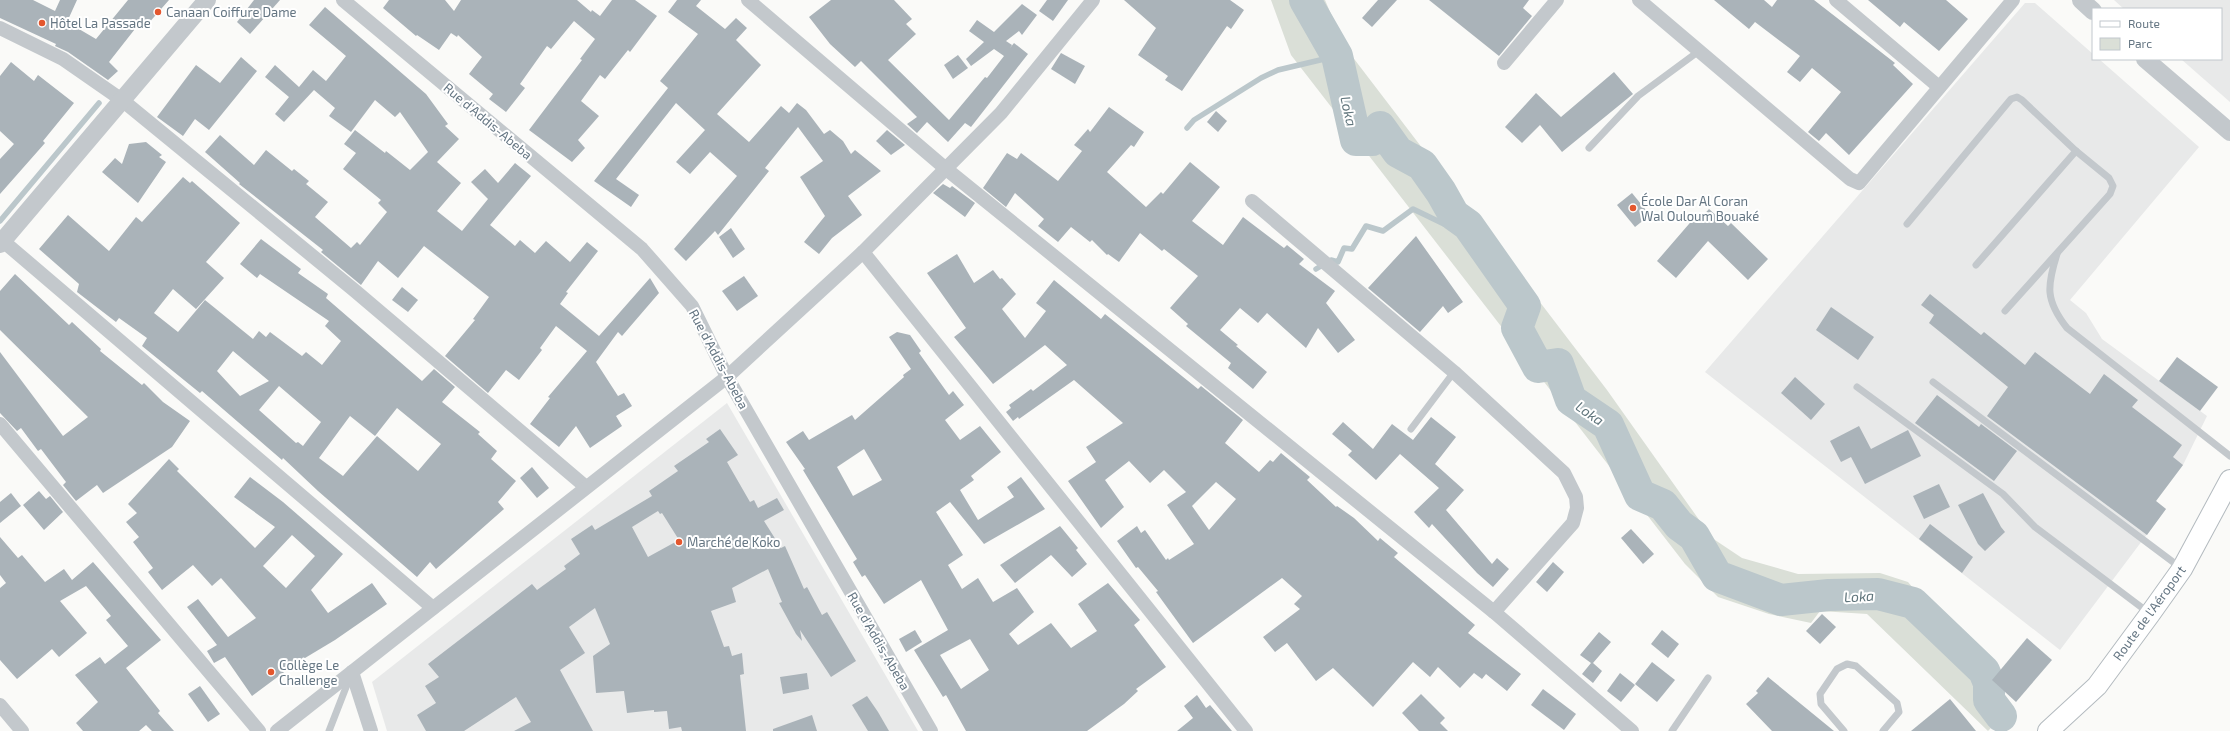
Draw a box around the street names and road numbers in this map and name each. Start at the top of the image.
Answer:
street label: Rue d'Addis-Abeba [440,79,536,163]
street label: Rue d'Addis-Abeba [686,306,752,412]
street label: Route de l'Aéroport [2109,562,2189,664]
street label: Rue d'Addis-Abeba [844,589,914,693]

